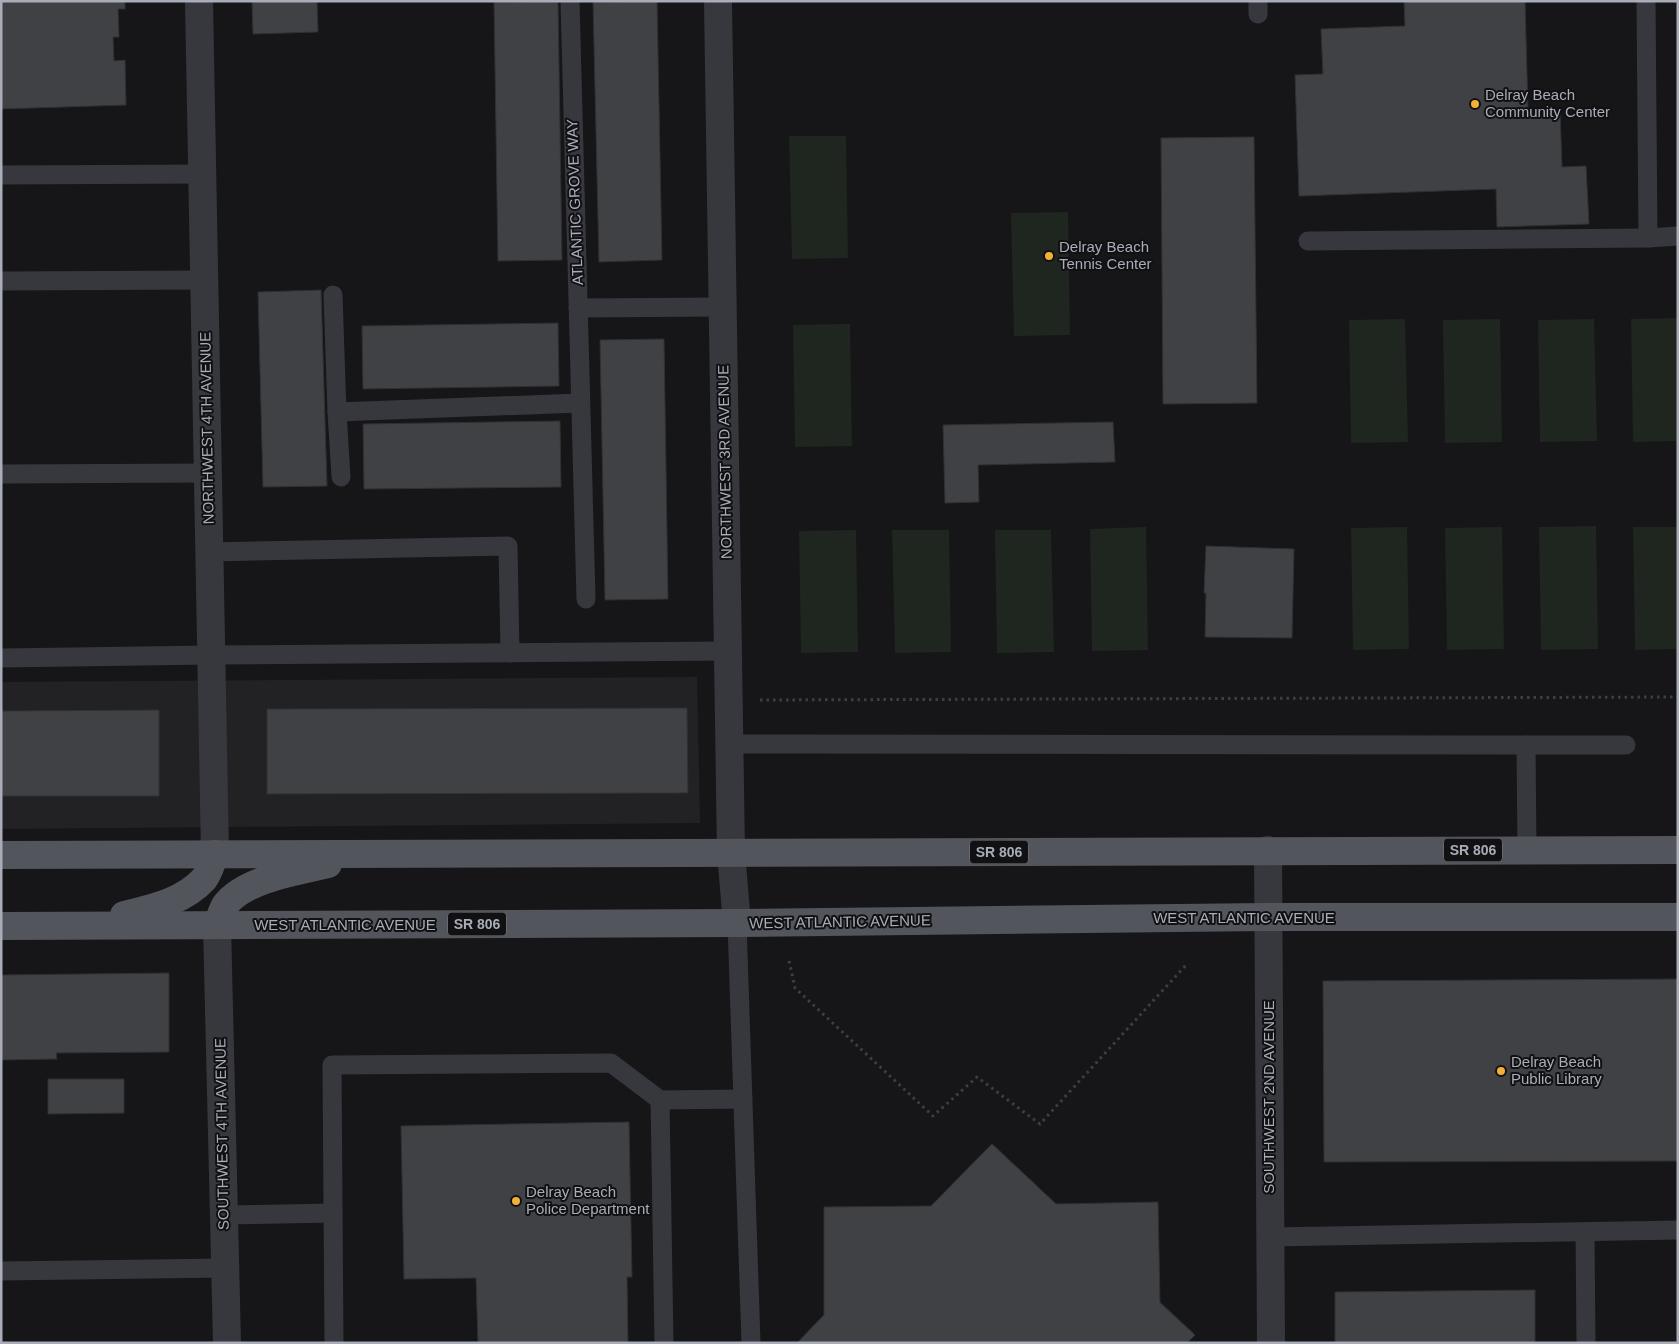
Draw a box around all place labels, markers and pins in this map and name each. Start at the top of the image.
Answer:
place label: Delray Beach Community Center [1485,86,1610,120]
marker: Delray Beach Community Center [1469,98,1481,110]
place label: Delray Beach Tennis Center [1059,238,1152,272]
marker: Delray Beach Tennis Center [1043,250,1055,262]
place label: Delray Beach Public Library [1511,1053,1602,1087]
marker: Delray Beach Public Library [1495,1065,1507,1077]
place label: Delray Beach Police Department [526,1183,650,1217]
marker: Delray Beach Police Department [510,1195,522,1207]

